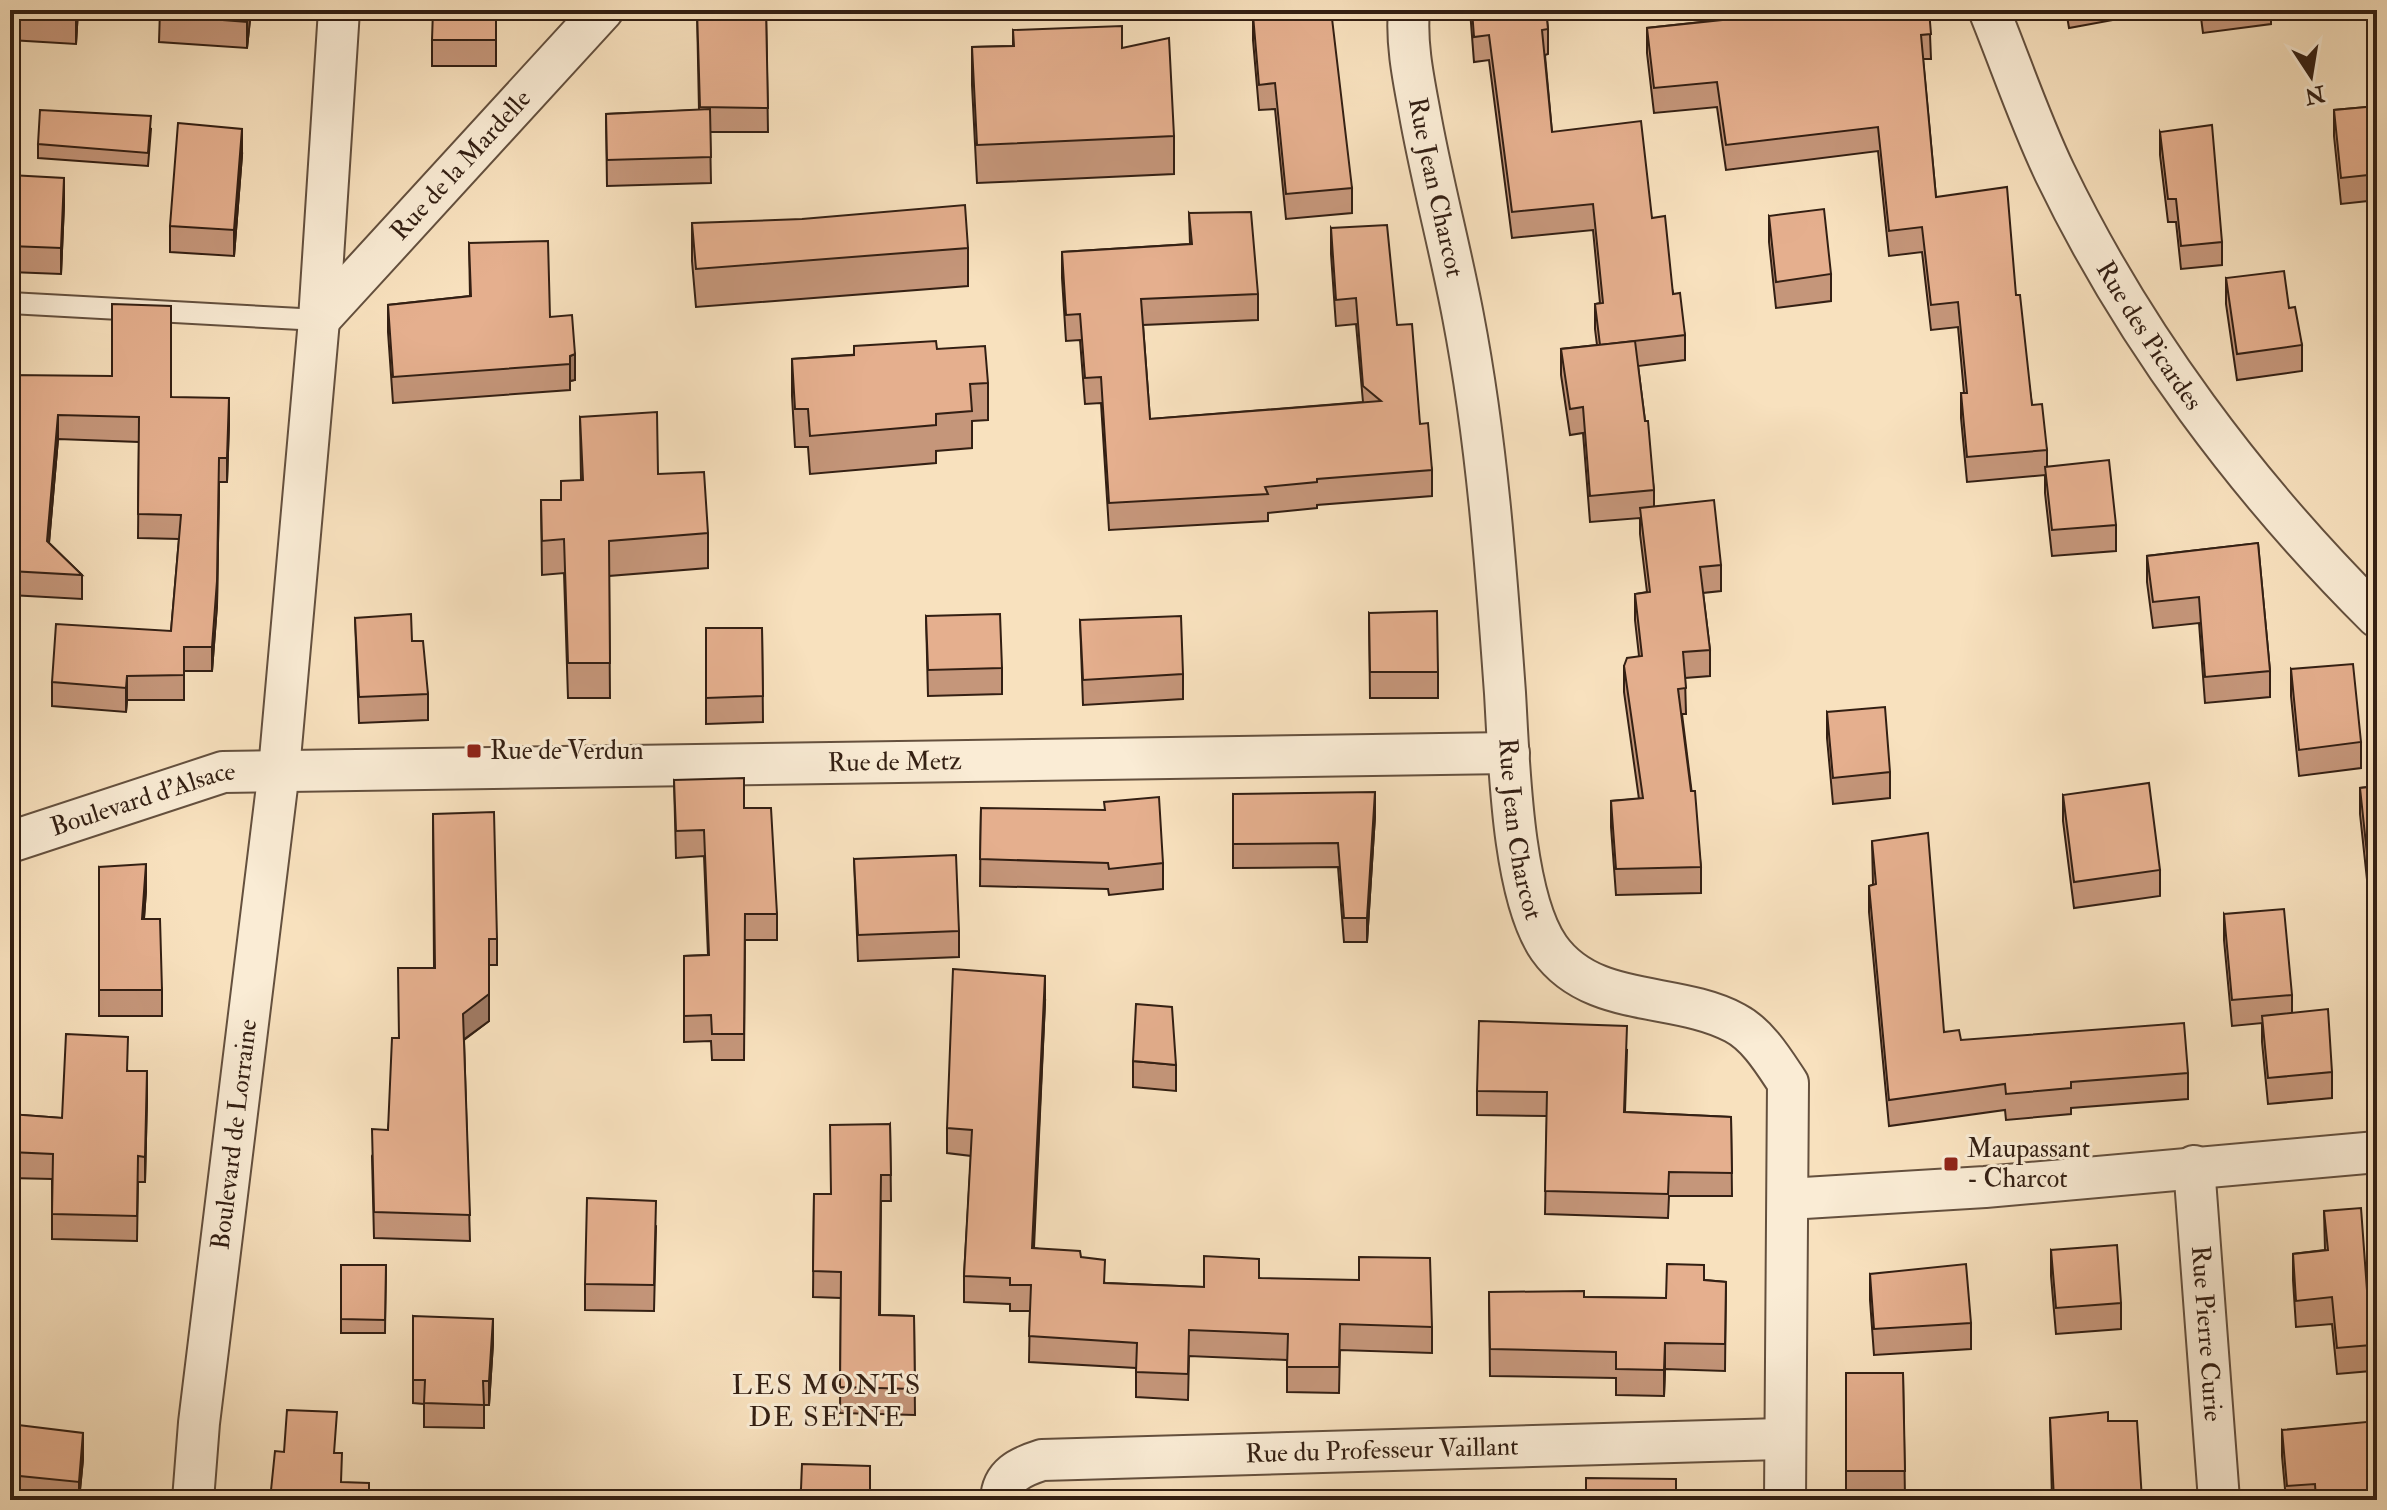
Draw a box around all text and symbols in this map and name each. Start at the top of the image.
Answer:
north arrow [2271,36,2351,116]
text: N [2302,79,2328,110]
street label: Rue de la Mardelle [384,83,538,247]
street label: Rue Jean Charcot [1401,95,1471,280]
street label: Rue des Picardes [2089,255,2209,417]
place label: Rue de Verdun [490,735,644,767]
street label: Rue Jean Charcot [1491,737,1550,924]
marker: Rue de Verdun [465,742,483,760]
street label: Rue de Metz [828,745,962,779]
street label: Boulevard d'Alsace [46,756,236,844]
street label: Boulevard de Lorraine [204,1017,264,1251]
place label: Maupassant - Charcot [1967,1133,2090,1195]
marker: Maupassant - Charcot [1942,1155,1960,1173]
street label: Rue Pierre Curie [2184,1244,2229,1423]
district label: LES MONTS DE SEINE [732,1368,922,1435]
street label: Rue du Professeur Vaillant [1245,1431,1519,1470]

